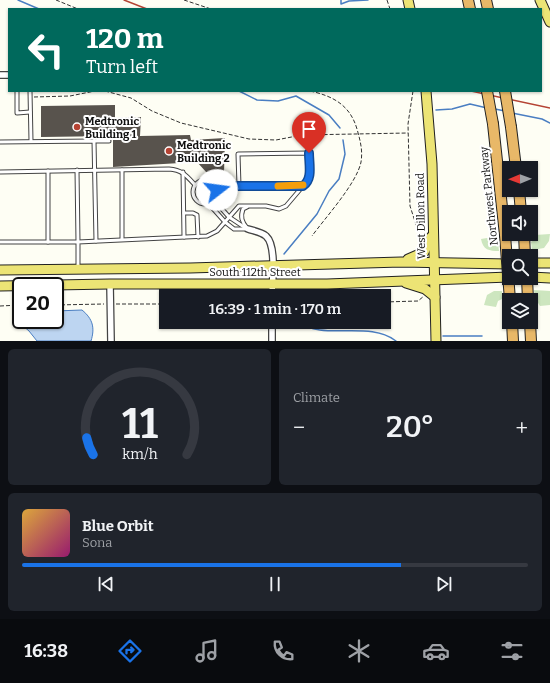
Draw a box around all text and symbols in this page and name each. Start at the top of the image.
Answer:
text: 120 m [86,22,163,55]
icon: left [20,24,72,76]
text: Turn left [86,56,158,78]
pin [292,112,326,153]
place label: Medtronic Building 1 [85,115,139,141]
icon: arrive [298,118,320,140]
marker: Medtronic Building 1 [72,122,82,132]
place label: Medtronic Building 2 [177,139,231,165]
marker: Medtronic Building 2 [164,146,174,156]
street label: Northwest Parkway [477,146,501,246]
north arrow [502,161,538,197]
map controls [502,161,538,329]
position arrow [196,169,238,211]
street label: West Dillon Road [414,172,428,259]
button: sound [502,205,538,241]
button: search [502,249,538,285]
street label: South 112th Street [209,266,301,279]
speed limit sign: 20 [12,277,64,329]
button: layers [502,293,538,329]
text: 16:39 · 1 min · 170 m [209,300,341,318]
text: Climate [293,390,340,405]
text: 11 [122,399,157,449]
text: 20° [386,409,435,445]
text: − [293,414,305,441]
text: + [515,414,528,441]
text: km/h [122,446,157,463]
text: Blue Orbit [82,517,154,535]
text: Sona [82,535,112,550]
icon: previous [95,573,117,595]
icon: pause [264,573,286,595]
icon: next [433,573,455,595]
icon: directions [116,637,144,665]
icon: music [193,637,221,665]
icon: phone [269,637,297,665]
icon: climate [345,637,373,665]
icon: car [422,637,450,665]
icon: filters [498,637,526,665]
text: 16:38 [24,640,68,662]

